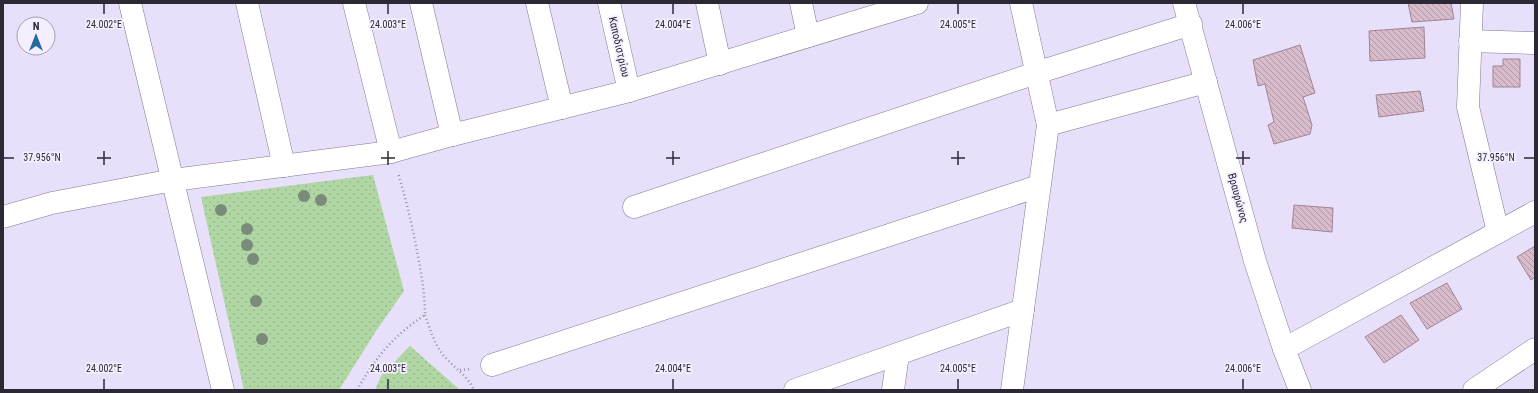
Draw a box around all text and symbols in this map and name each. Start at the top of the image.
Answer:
north arrow [16,16,56,56]
street label: Καποδιστρίου [606,16,632,78]
text: 24.002°E [86,19,122,30]
text: 24.003°E [370,19,406,30]
text: 24.004°E [655,19,691,30]
text: 24.005°E [940,19,976,30]
text: 24.006°E [1225,19,1261,30]
text: N [33,20,40,33]
text: 37.956°N [23,152,61,163]
text: 37.956°N [1477,152,1515,163]
street label: Βραυρώνος [1225,172,1251,224]
text: 24.002°E [86,363,122,374]
text: 24.003°E [370,363,406,374]
text: 24.004°E [655,363,691,374]
text: 24.005°E [940,363,976,374]
text: 24.006°E [1225,363,1261,374]

